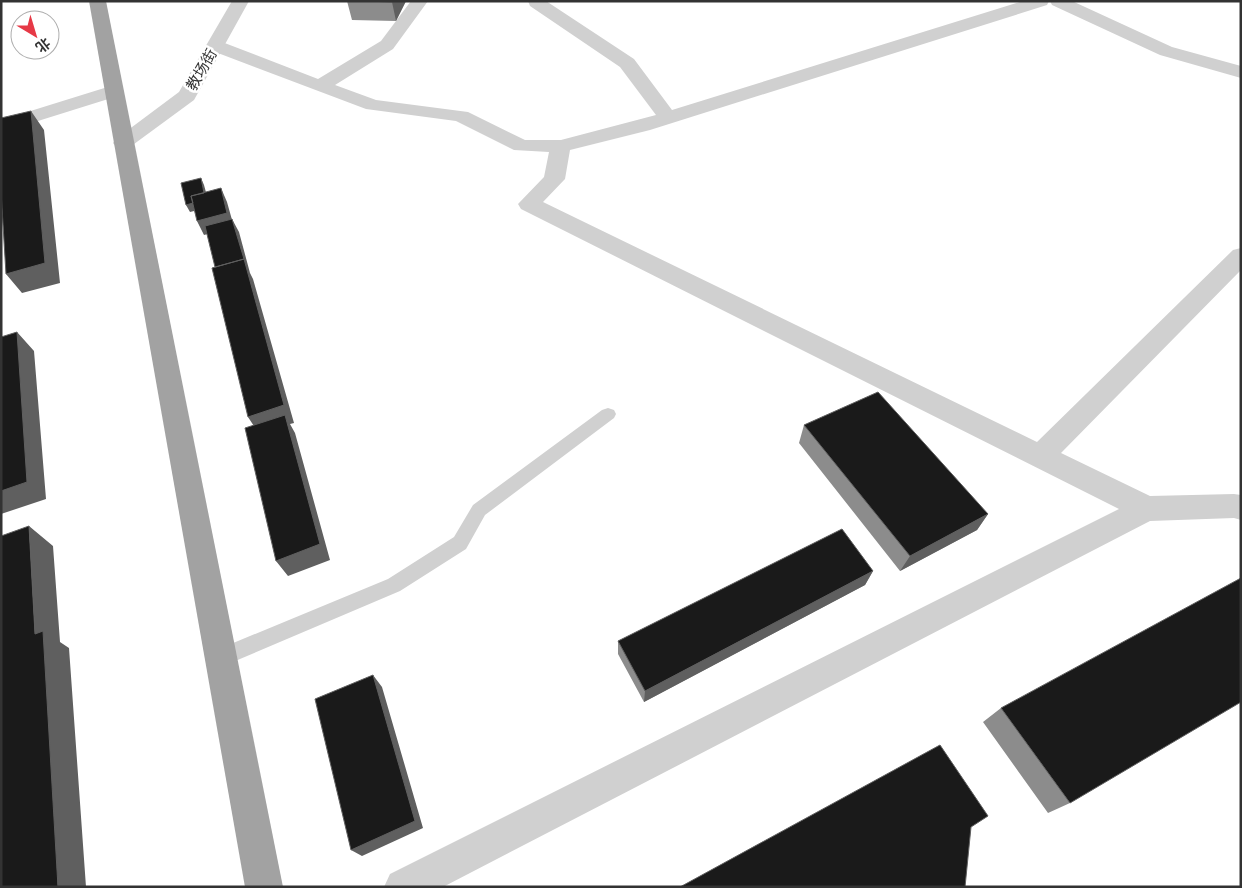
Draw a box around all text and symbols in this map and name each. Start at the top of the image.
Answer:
north arrow [10,10,60,60]
text: 北 [33,35,53,55]
street label: 教场街 [183,46,220,93]

